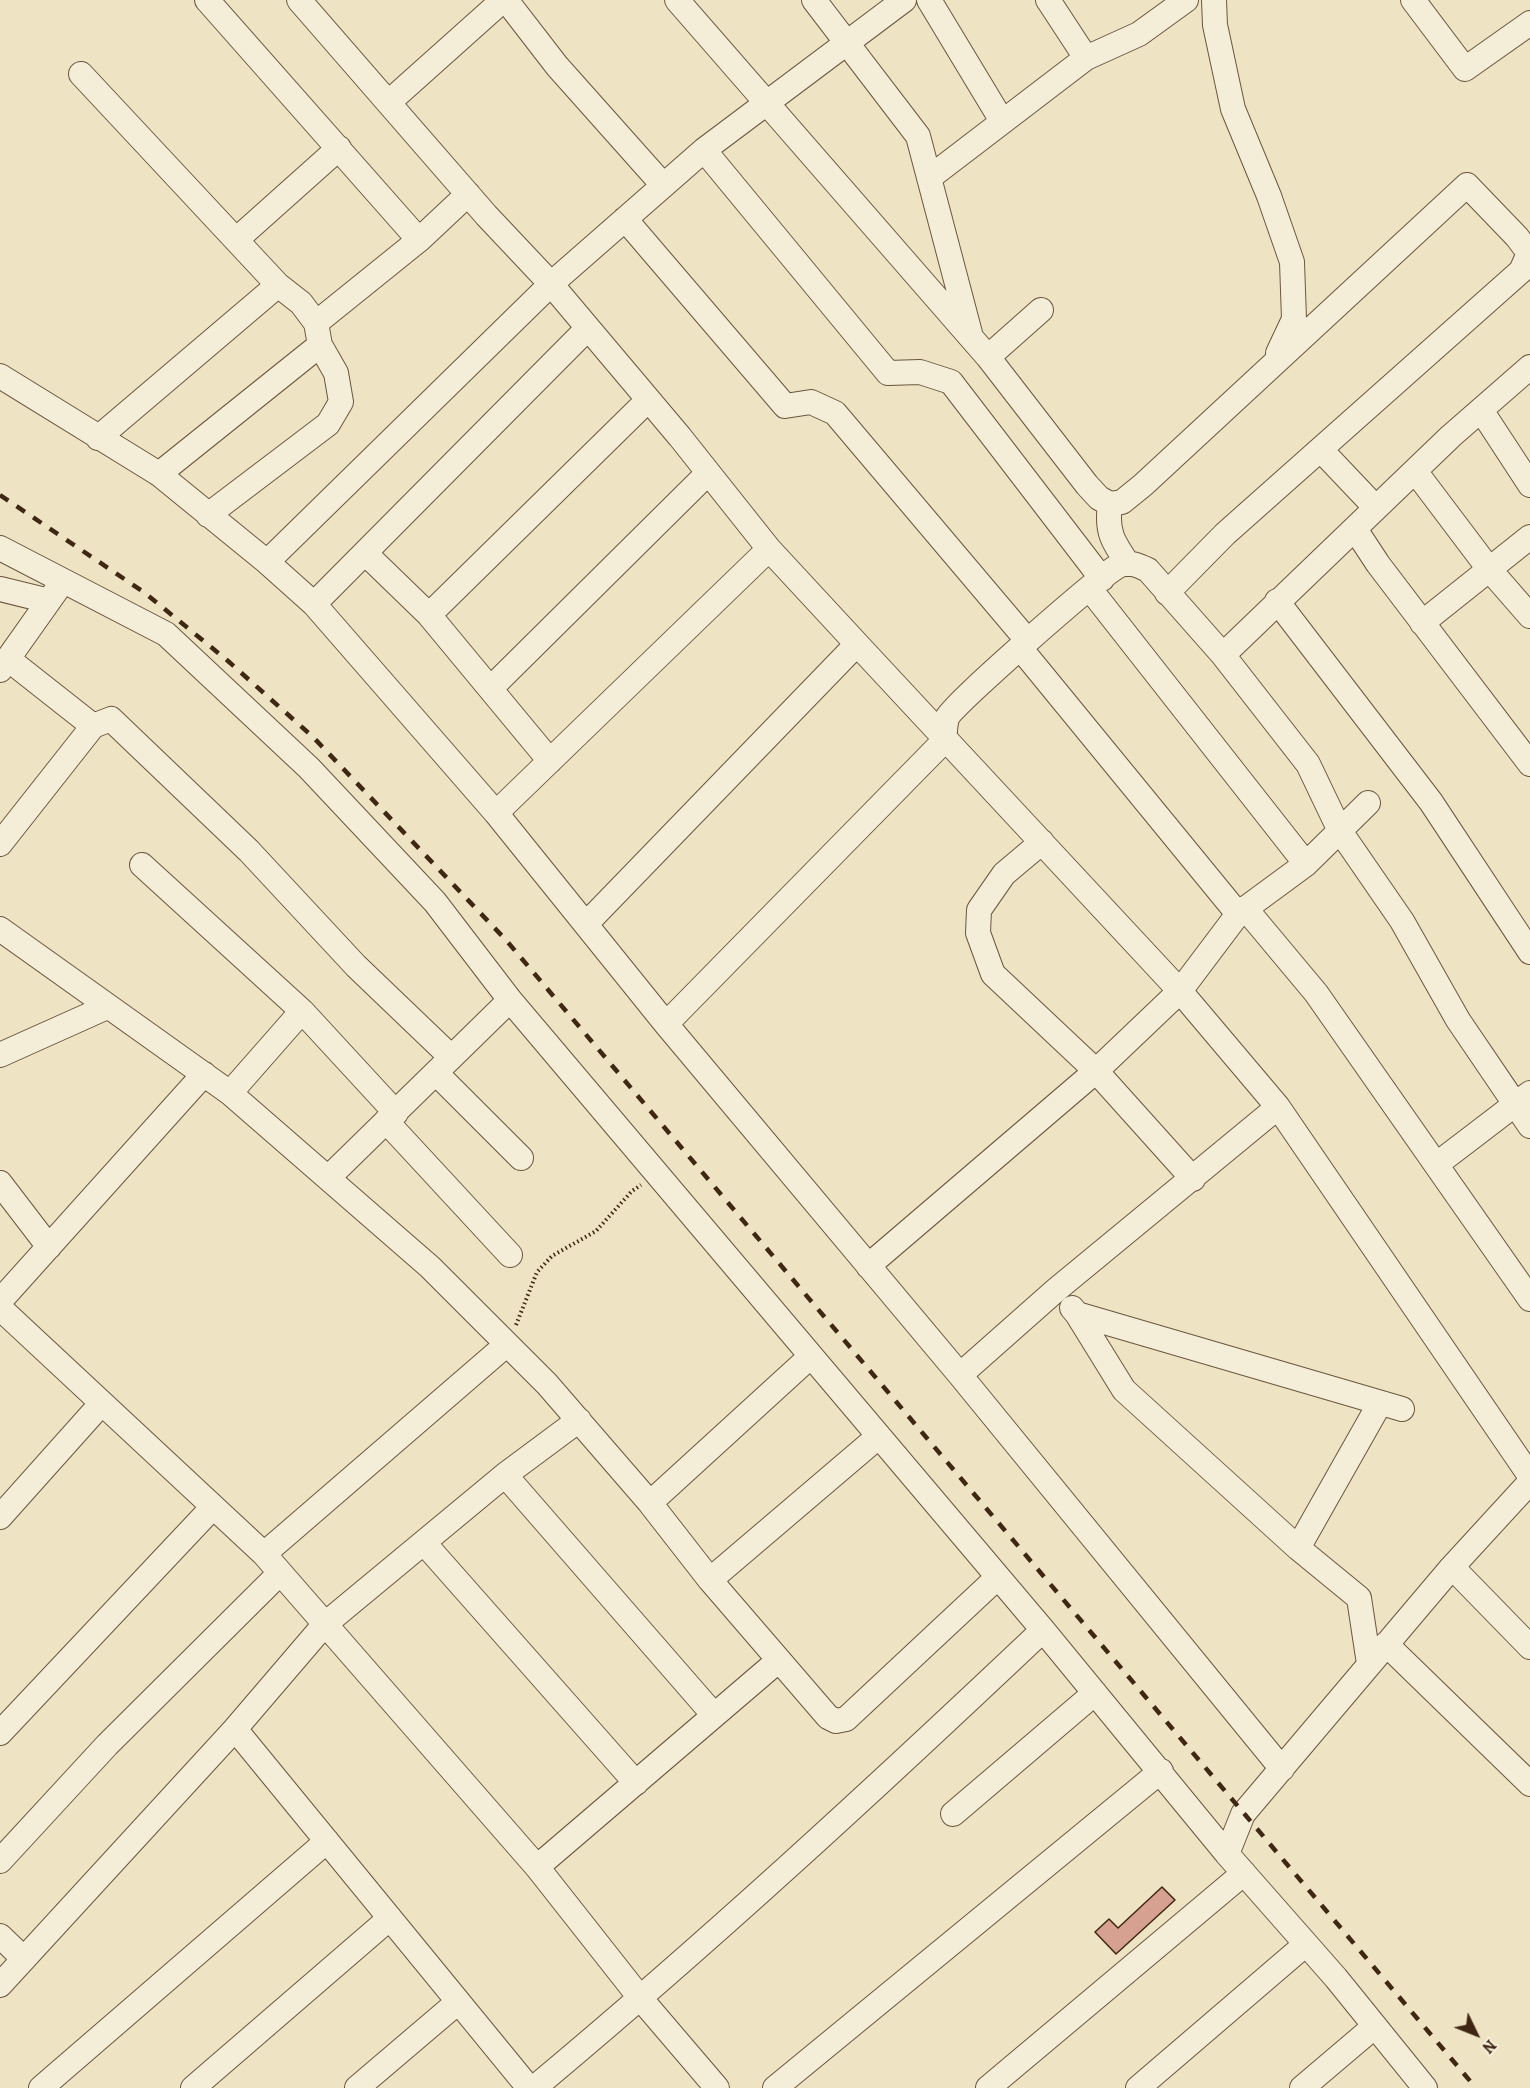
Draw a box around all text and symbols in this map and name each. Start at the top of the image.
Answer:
north arrow [1446,2004,1506,2064]
text: N [1477,2035,1501,2058]

